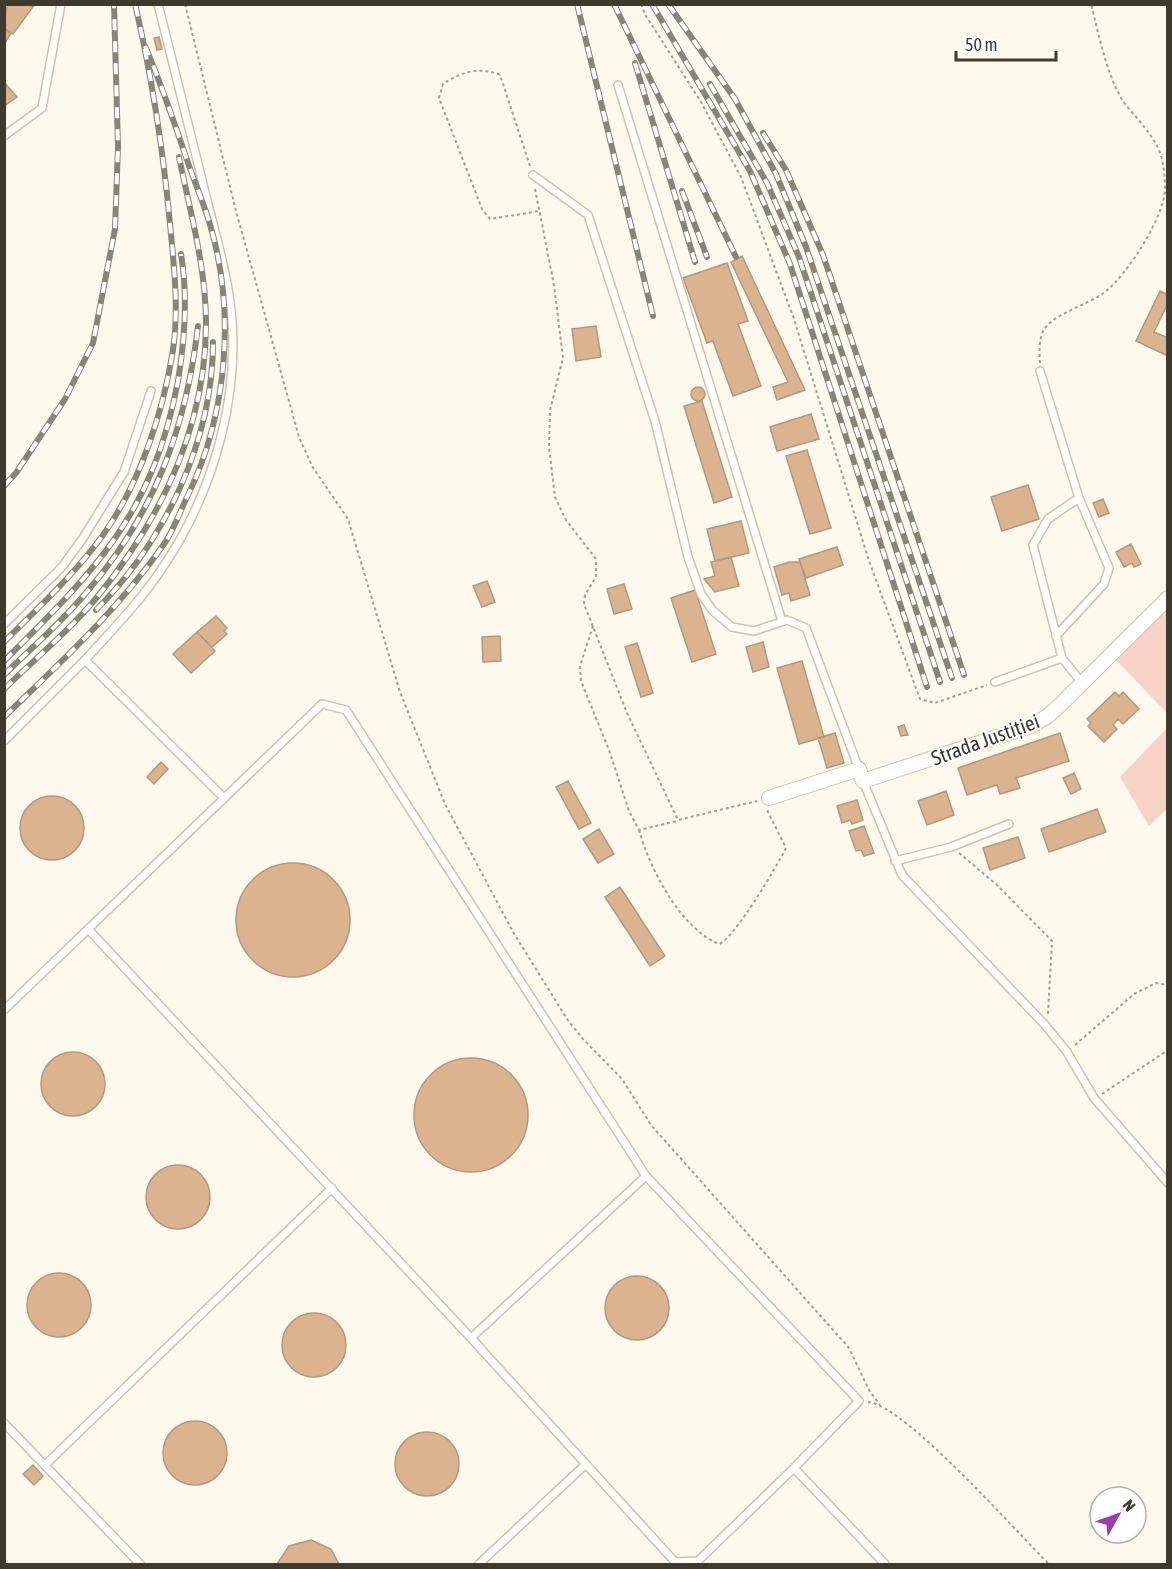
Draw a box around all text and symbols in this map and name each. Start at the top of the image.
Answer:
scale bar [956,24,1056,62]
text: 50 m [965,34,997,55]
street label: Strada Justiției [928,708,1042,770]
north arrow [1088,1485,1148,1545]
text: N [1120,1496,1139,1515]

